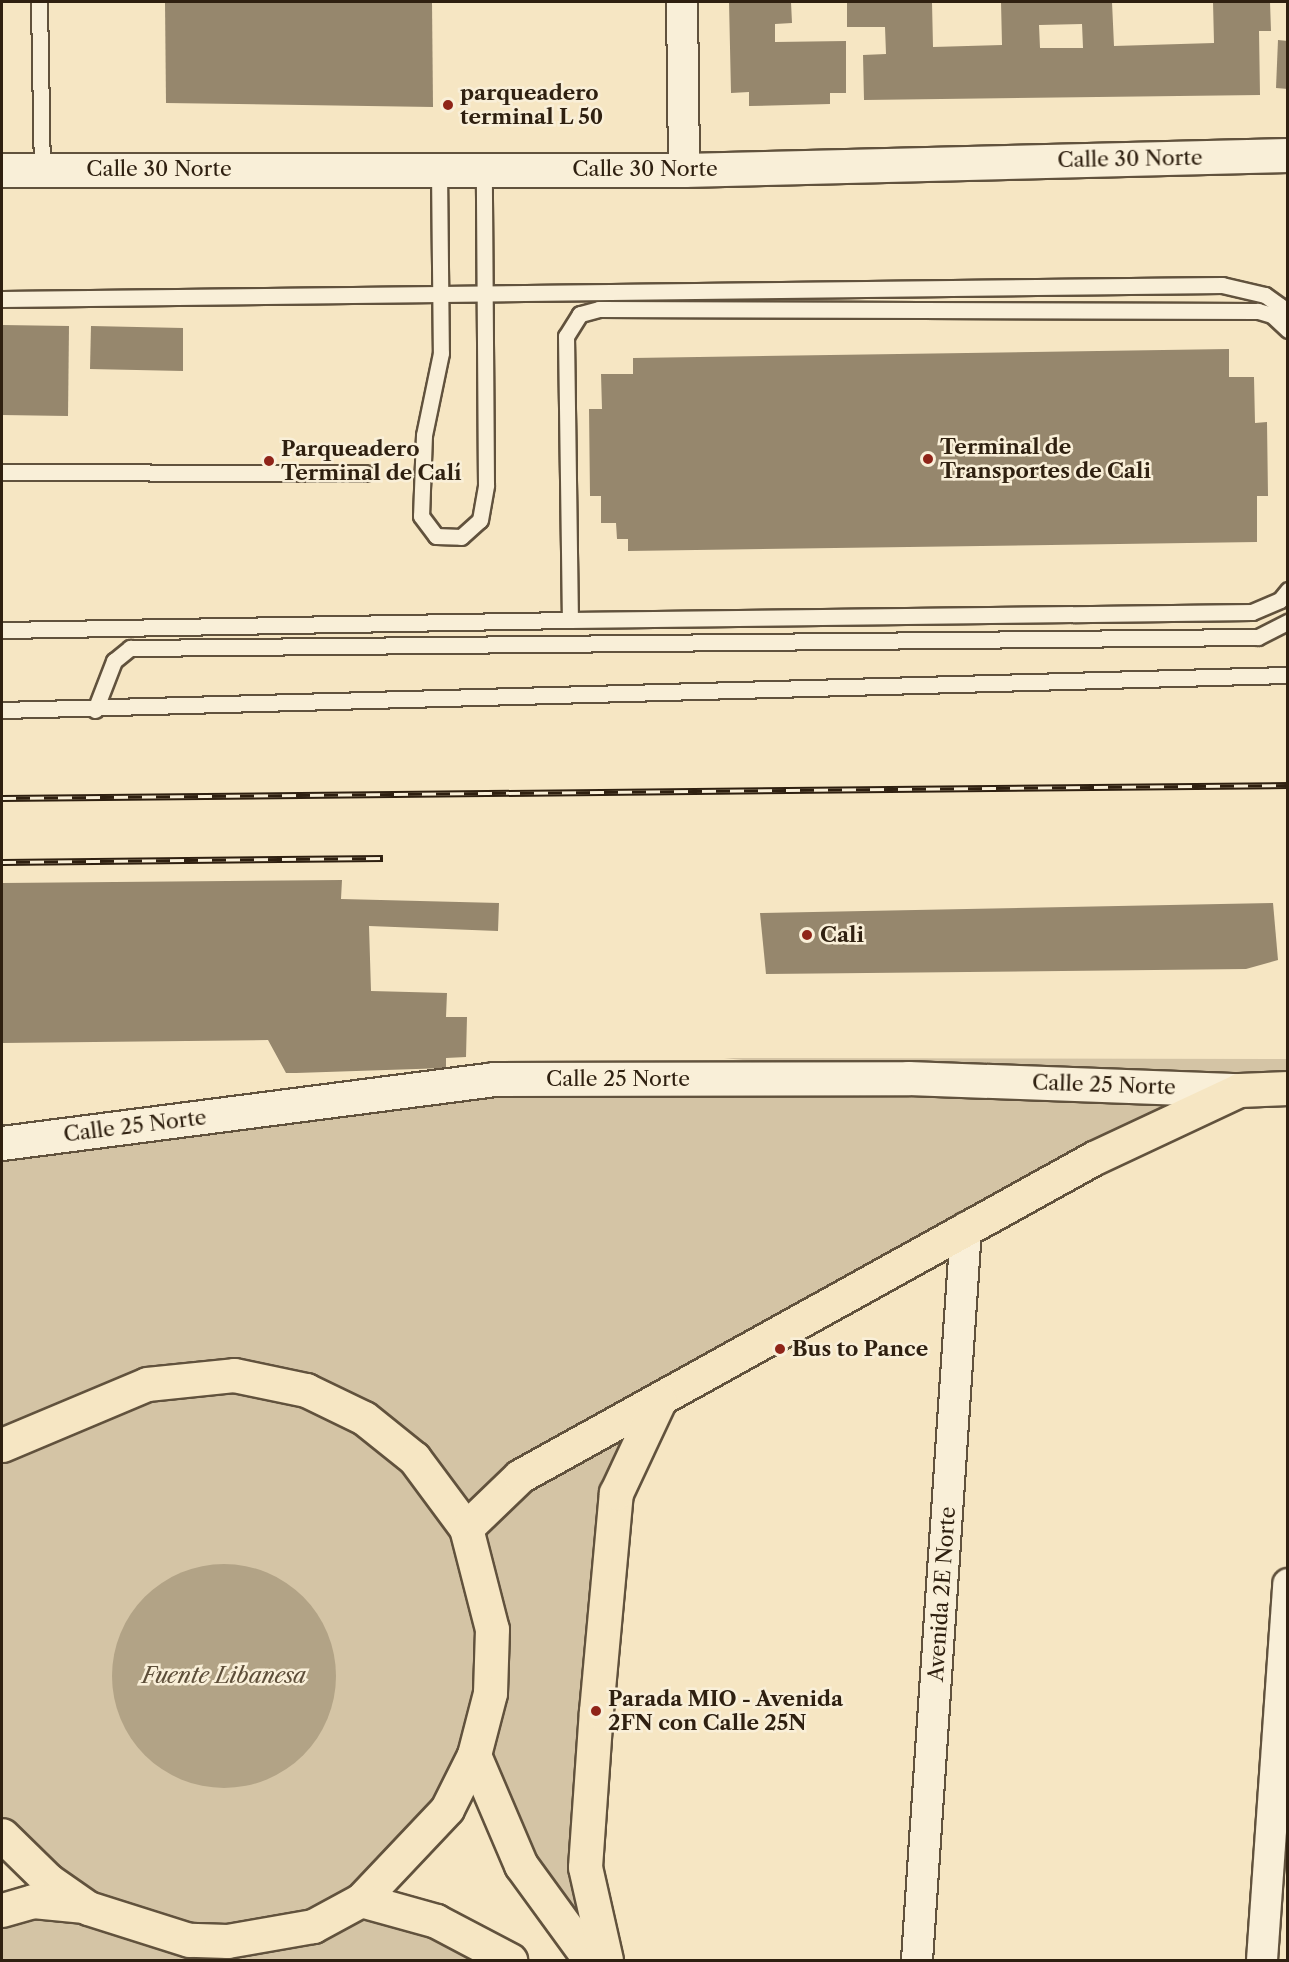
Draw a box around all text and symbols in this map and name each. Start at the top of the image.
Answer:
place label: parqueadero terminal L 50 [460,80,604,130]
marker: parqueadero terminal L 50 [441,98,455,112]
street label: Calle 30 Norte [1057,145,1203,173]
street label: Calle 30 Norte [86,156,232,182]
street label: Calle 30 Norte [572,156,718,182]
place label: Terminal de Transportes de Cali [940,434,1151,484]
place label: Parqueadero Terminal de Calí [281,436,462,486]
marker: Terminal de Transportes de Cali [921,452,935,466]
marker: Parqueadero Terminal de Calí [262,454,276,468]
place label: Cali [820,922,864,948]
marker: Cali [798,926,816,944]
street label: Calle 25 Norte [546,1066,690,1092]
street label: Calle 25 Norte [1032,1070,1176,1100]
street label: Calle 25 Norte [62,1105,208,1147]
place label: Bus to Pance [792,1336,928,1362]
marker: Bus to Pance [773,1342,787,1356]
street label: Avenida 2E Norte [923,1506,961,1682]
water label: Fuente Libanesa [142,1663,306,1689]
place label: Parada MIO - Avenida 2FN con Calle 25N [608,1686,844,1736]
marker: Parada MIO - Avenida 2FN con Calle 25N [589,1704,603,1718]

